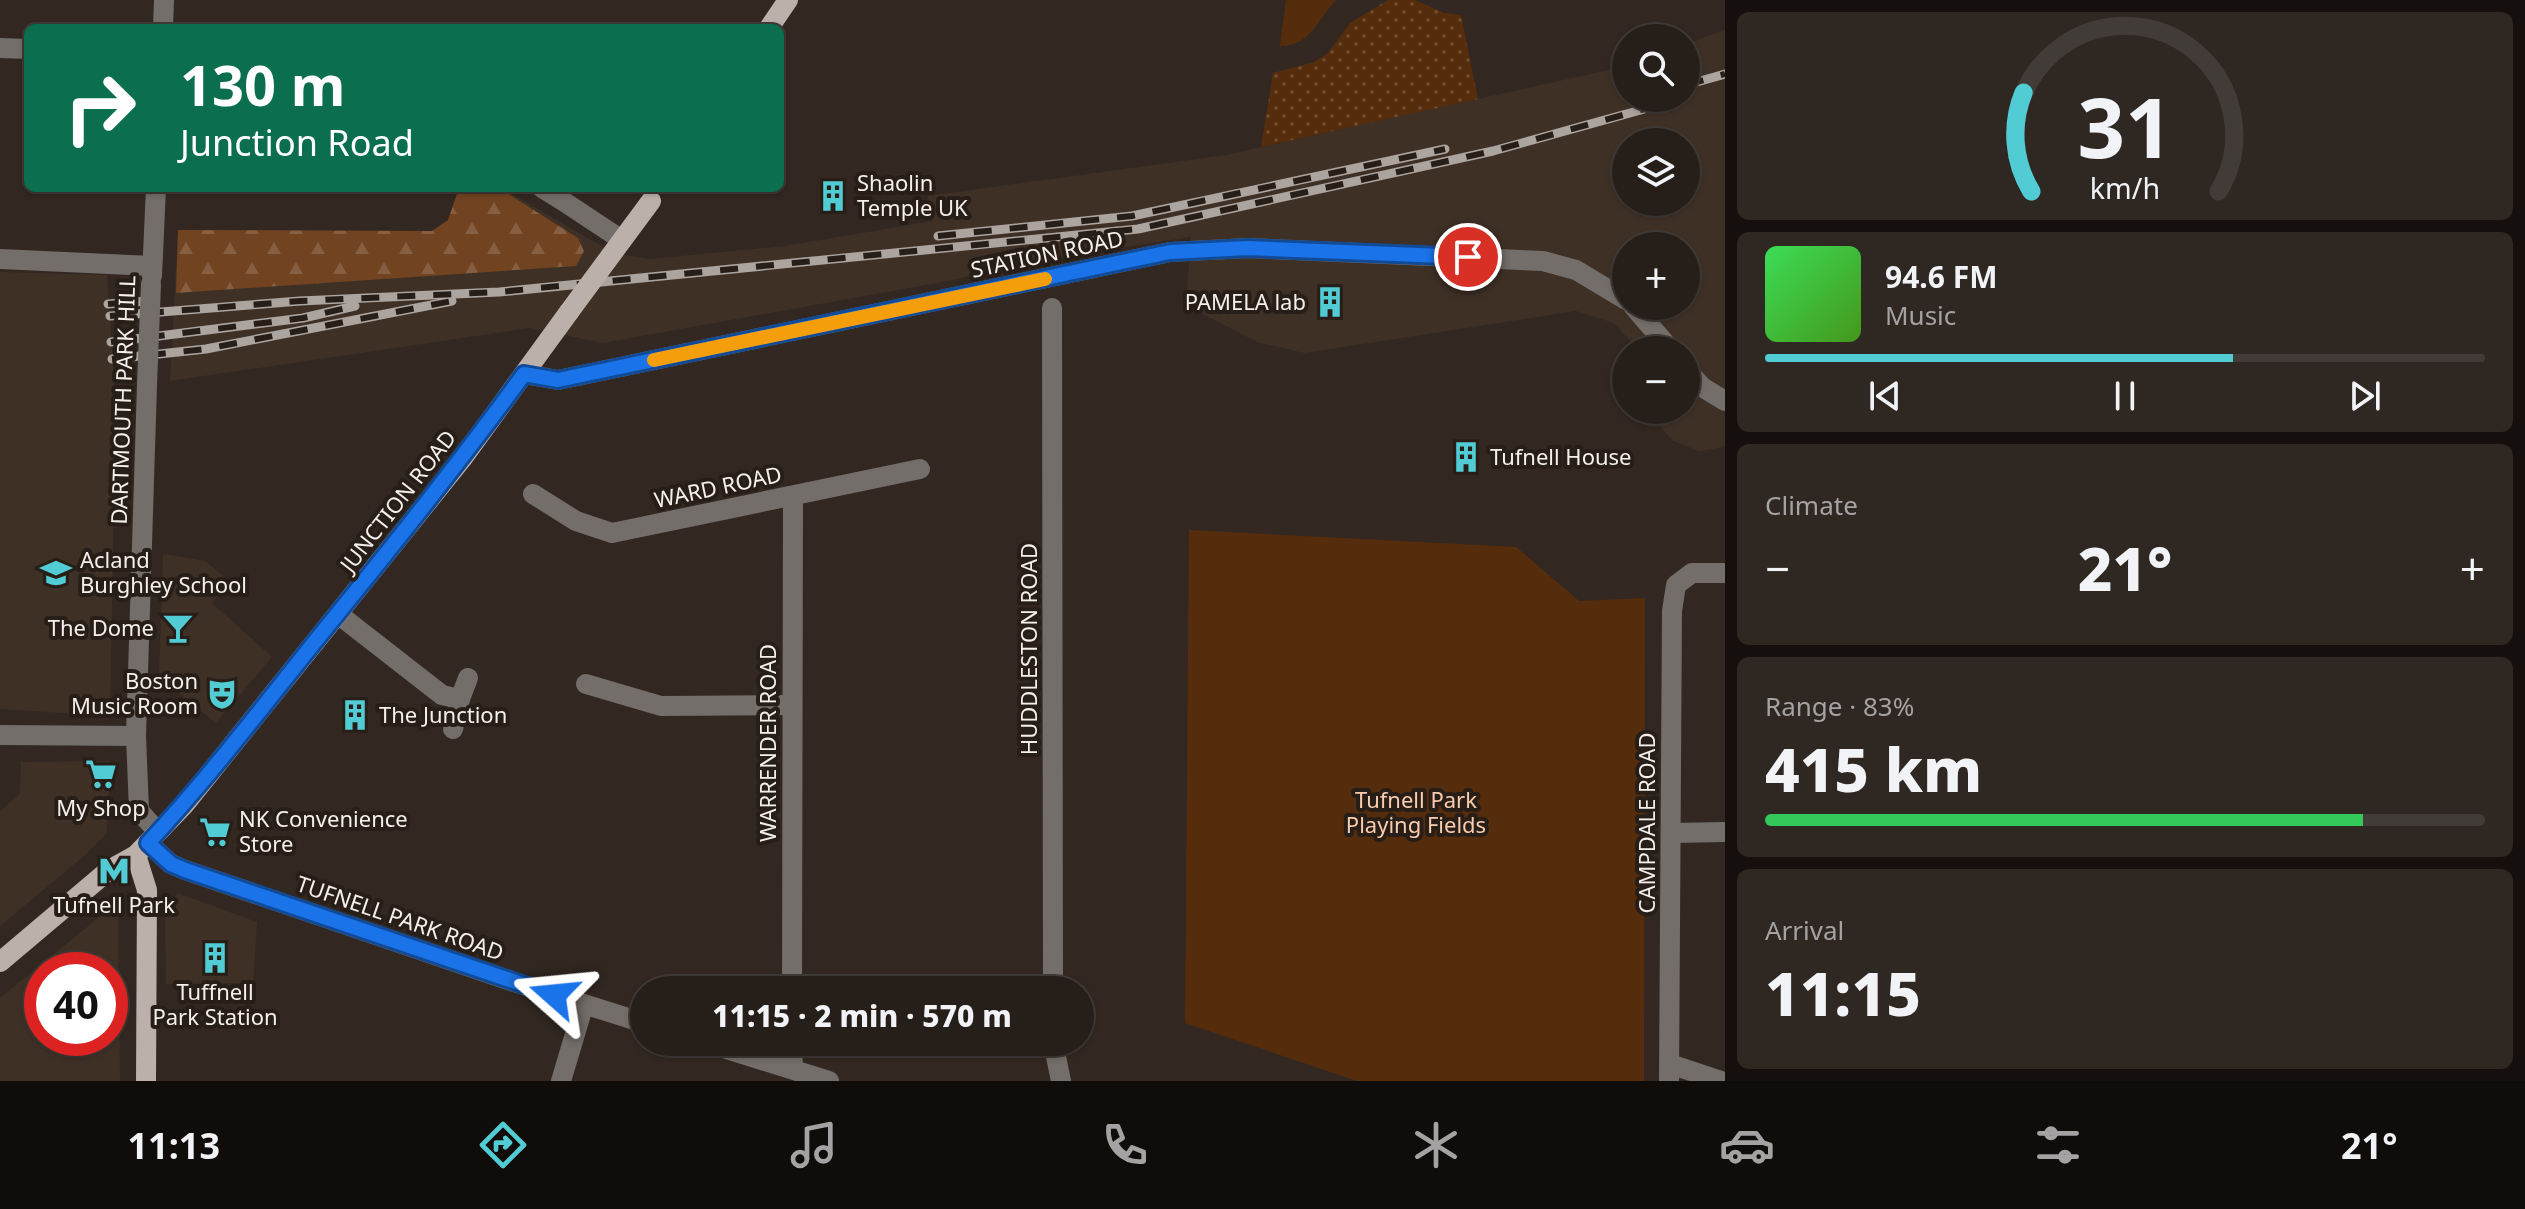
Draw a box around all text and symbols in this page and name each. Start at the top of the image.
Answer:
map controls [1612,24,1700,424]
button: search [1612,24,1700,112]
text: 130 m [180,46,345,122]
icon: right [48,56,152,160]
text: 31 [2077,69,2173,182]
text: Junction Road [180,118,414,167]
button: layers [1612,128,1700,216]
place label: Shaolin Temple UK [857,167,968,222]
text: km/h [2090,168,2160,207]
building icon: Shaolin Temple UK [816,179,850,213]
street label: STATION ROAD [968,222,1126,284]
pin [1434,223,1502,291]
button: + [1612,232,1700,320]
icon: arrive [1446,235,1490,279]
text: 94.6 FM [1885,256,1997,297]
street label: DARTMOUTH PARK HILL [103,275,141,525]
building icon: PAMELA lab [1313,285,1347,319]
place label: PAMELA lab [1185,286,1306,316]
text: Music [1885,297,1956,333]
button: − [1612,336,1700,424]
icon: previous [1863,374,1907,418]
icon: pause [2103,374,2147,418]
icon: next [2343,374,2387,418]
street label: JUNCTION ROAD [331,423,462,579]
building icon: Tufnell House [1449,440,1483,474]
place label: Tufnell House [1490,441,1632,471]
street label: WARD ROAD [651,458,784,514]
text: Climate [1765,487,1858,523]
text: 21° [2078,527,2172,609]
text: − [1765,538,1790,598]
text: + [2460,538,2485,598]
street label: HUDDLESTON ROAD [1013,543,1043,755]
place label: Acland Burghley School [80,544,247,599]
school or university icon: Acland Burghley School [39,556,73,590]
bar icon: The Dome [161,611,195,645]
place label: The Dome [48,612,154,642]
street label: WARRENDER ROAD [752,644,782,842]
place label: Boston Music Room [71,665,198,720]
theatre icon: Boston Music Room [205,677,239,711]
text: Range · 83% [1765,688,1914,724]
building icon: The Junction [338,698,372,732]
place label: The Junction [379,699,507,729]
text: 415 km [1765,728,1982,810]
street label: CAMPDALE ROAD [1631,733,1661,913]
supermarket icon: My Shop [84,757,118,791]
park label: Tufnell Park Playing Fields [1346,784,1486,839]
place label: My Shop [56,792,146,822]
place label: NK Convenience Store [239,803,408,858]
supermarket icon: NK Convenience Store [198,815,232,849]
metro station icon: Tufnell Park [97,854,131,888]
street label: TUFNELL PARK ROAD [293,867,508,967]
place label: Tufnell Park [53,889,175,919]
text: Arrival [1765,912,1844,948]
building icon: Tuffnell Park Station [198,941,232,975]
speed limit sign: 40 [24,952,128,1056]
text: 11:15 [1765,952,1921,1034]
position arrow [512,953,596,1037]
place label: Tuffnell Park Station [152,976,278,1031]
text: 11:15 · 2 min · 570 m [712,995,1012,1036]
icon: directions [475,1117,531,1173]
icon: music [786,1117,842,1173]
icon: phone [1097,1117,1153,1173]
icon: climate [1408,1117,1464,1173]
icon: car [1719,1117,1775,1173]
icon: filters [2030,1117,2086,1173]
text: 11:13 [128,1121,220,1170]
text: 21° [2341,1121,2397,1170]

